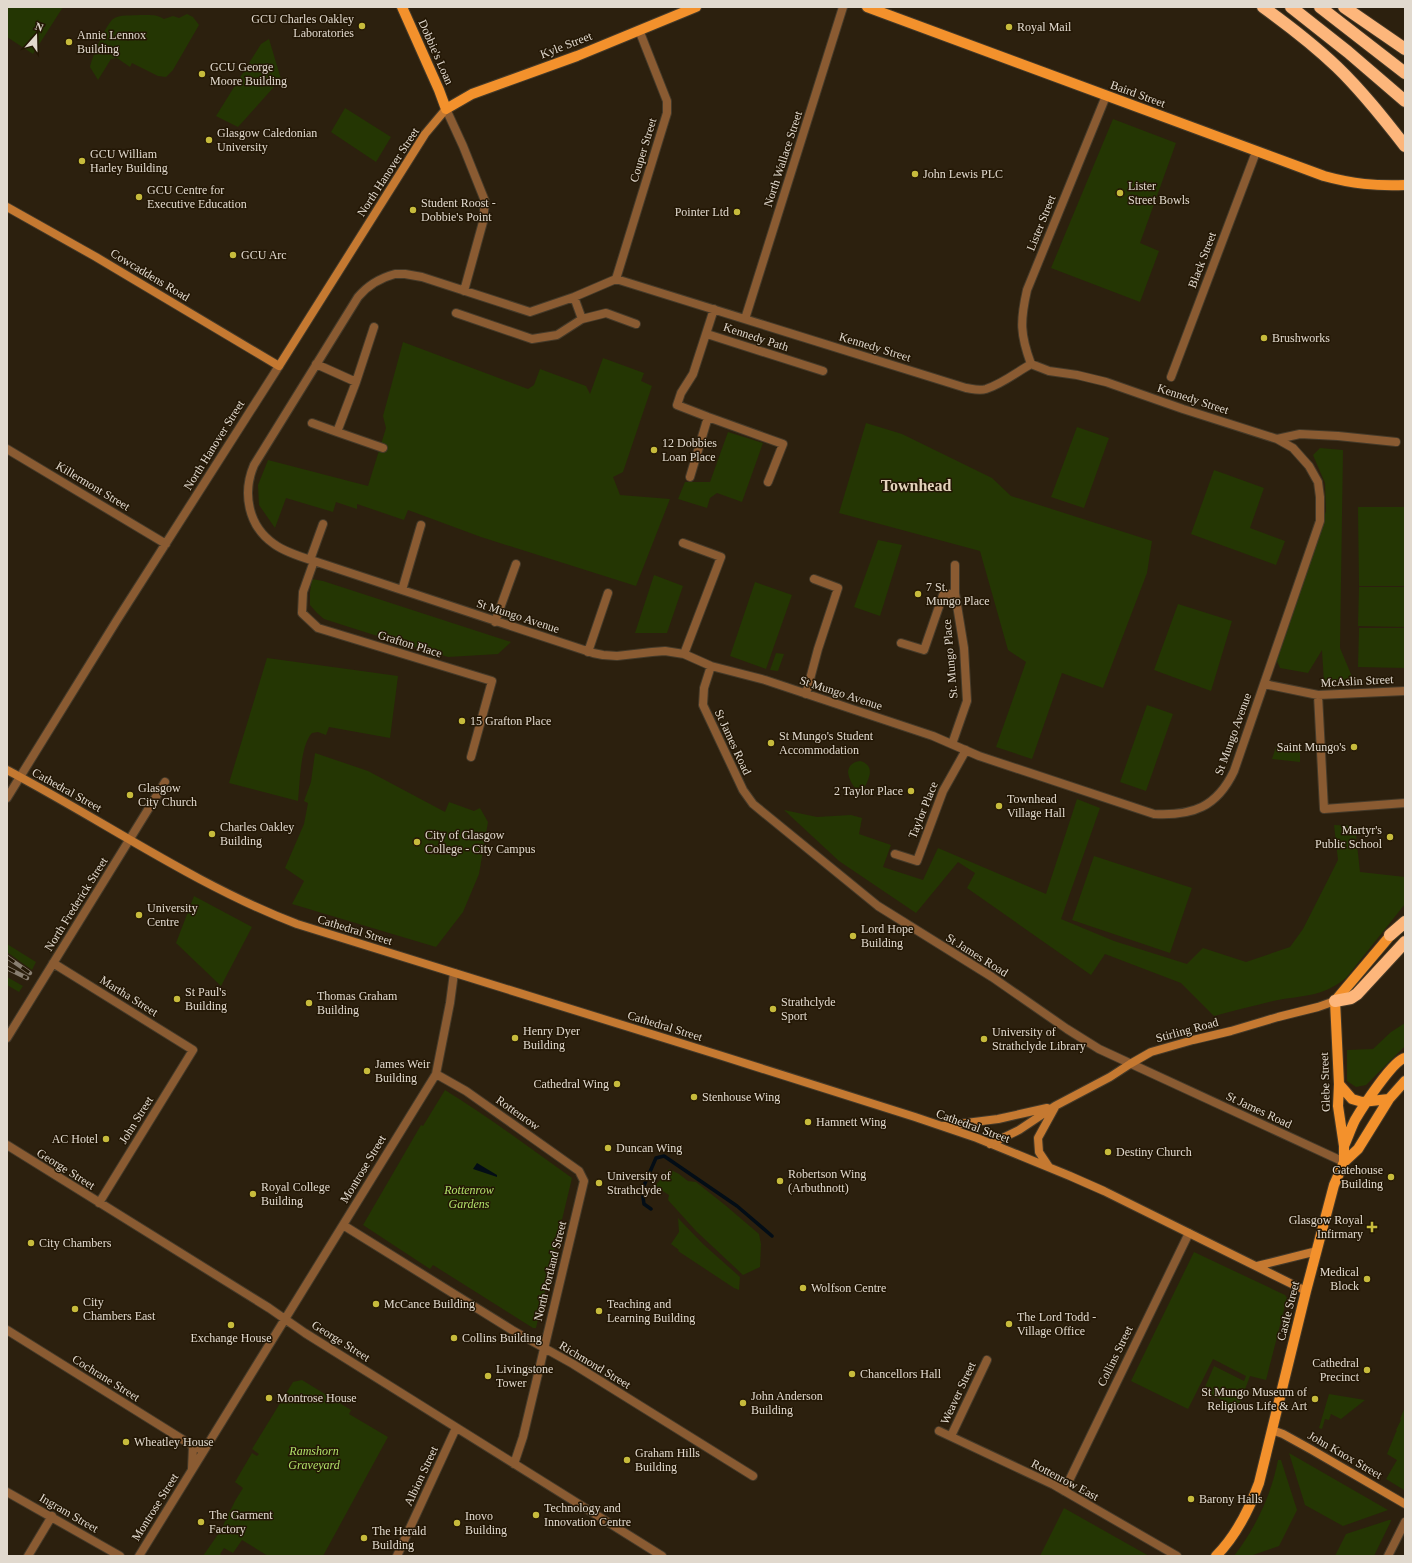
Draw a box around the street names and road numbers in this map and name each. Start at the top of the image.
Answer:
street label: Dobbie's Loan [415,17,457,87]
street label: Kyle Street [538,28,594,61]
street label: Baird Street [1109,78,1168,111]
street label: North Wallace Street [761,109,805,209]
street label: Couper Street [627,116,660,184]
street label: North Hanover Street [354,124,422,219]
street label: Lister Street [1023,192,1059,253]
street label: Black Street [1185,229,1219,290]
street label: Cowcaddens Road [108,246,192,304]
street label: Kennedy Path [722,320,790,354]
street label: Kennedy Street [837,329,913,365]
street label: Kennedy Street [1155,381,1231,417]
street label: North Hanover Street [181,397,248,493]
street label: Killermont Street [54,458,133,514]
street label: St Mungo Avenue [475,596,561,636]
street label: St. Mungo Place [940,619,960,699]
street label: Grafton Place [376,628,444,660]
street label: McAslin Street [1320,672,1394,690]
street label: St Mungo Avenue [798,673,884,713]
street label: St Mungo Avenue [1212,691,1254,777]
street label: St James Road [712,707,754,777]
street label: Cathedral Street [30,765,105,815]
street label: Taylor Place [905,779,941,841]
street label: North Frederick Street [41,854,111,953]
street label: Cathedral Street [316,912,395,948]
street label: St James Road [943,930,1011,980]
street label: Martha Street [97,973,161,1020]
street label: Cathedral Street [626,1008,705,1044]
street label: Stirling Road [1154,1015,1220,1045]
street label: Glebe Street [1317,1051,1333,1112]
street label: St James Road [1224,1089,1294,1131]
street label: John Street [116,1093,157,1146]
street label: Rottenrow [493,1093,543,1133]
street label: Cathedral Street [934,1106,1012,1146]
street label: Montrose Street [337,1132,389,1206]
street label: George Street [34,1146,98,1193]
street label: North Portland Street [531,1219,569,1322]
street label: Castle Street [1274,1279,1302,1342]
street label: George Street [309,1318,373,1365]
street label: Collins Street [1094,1323,1136,1389]
street label: Richmond Street [557,1338,634,1392]
street label: Cochrane Street [70,1352,143,1405]
street label: Weaver Street [937,1359,979,1426]
street label: John Knox Street [1305,1428,1385,1482]
street label: Albion Street [401,1443,441,1508]
street label: Rottenrow East [1029,1456,1102,1504]
street label: Montrose Street [129,1470,182,1543]
street label: Ingram Street [37,1491,101,1536]

